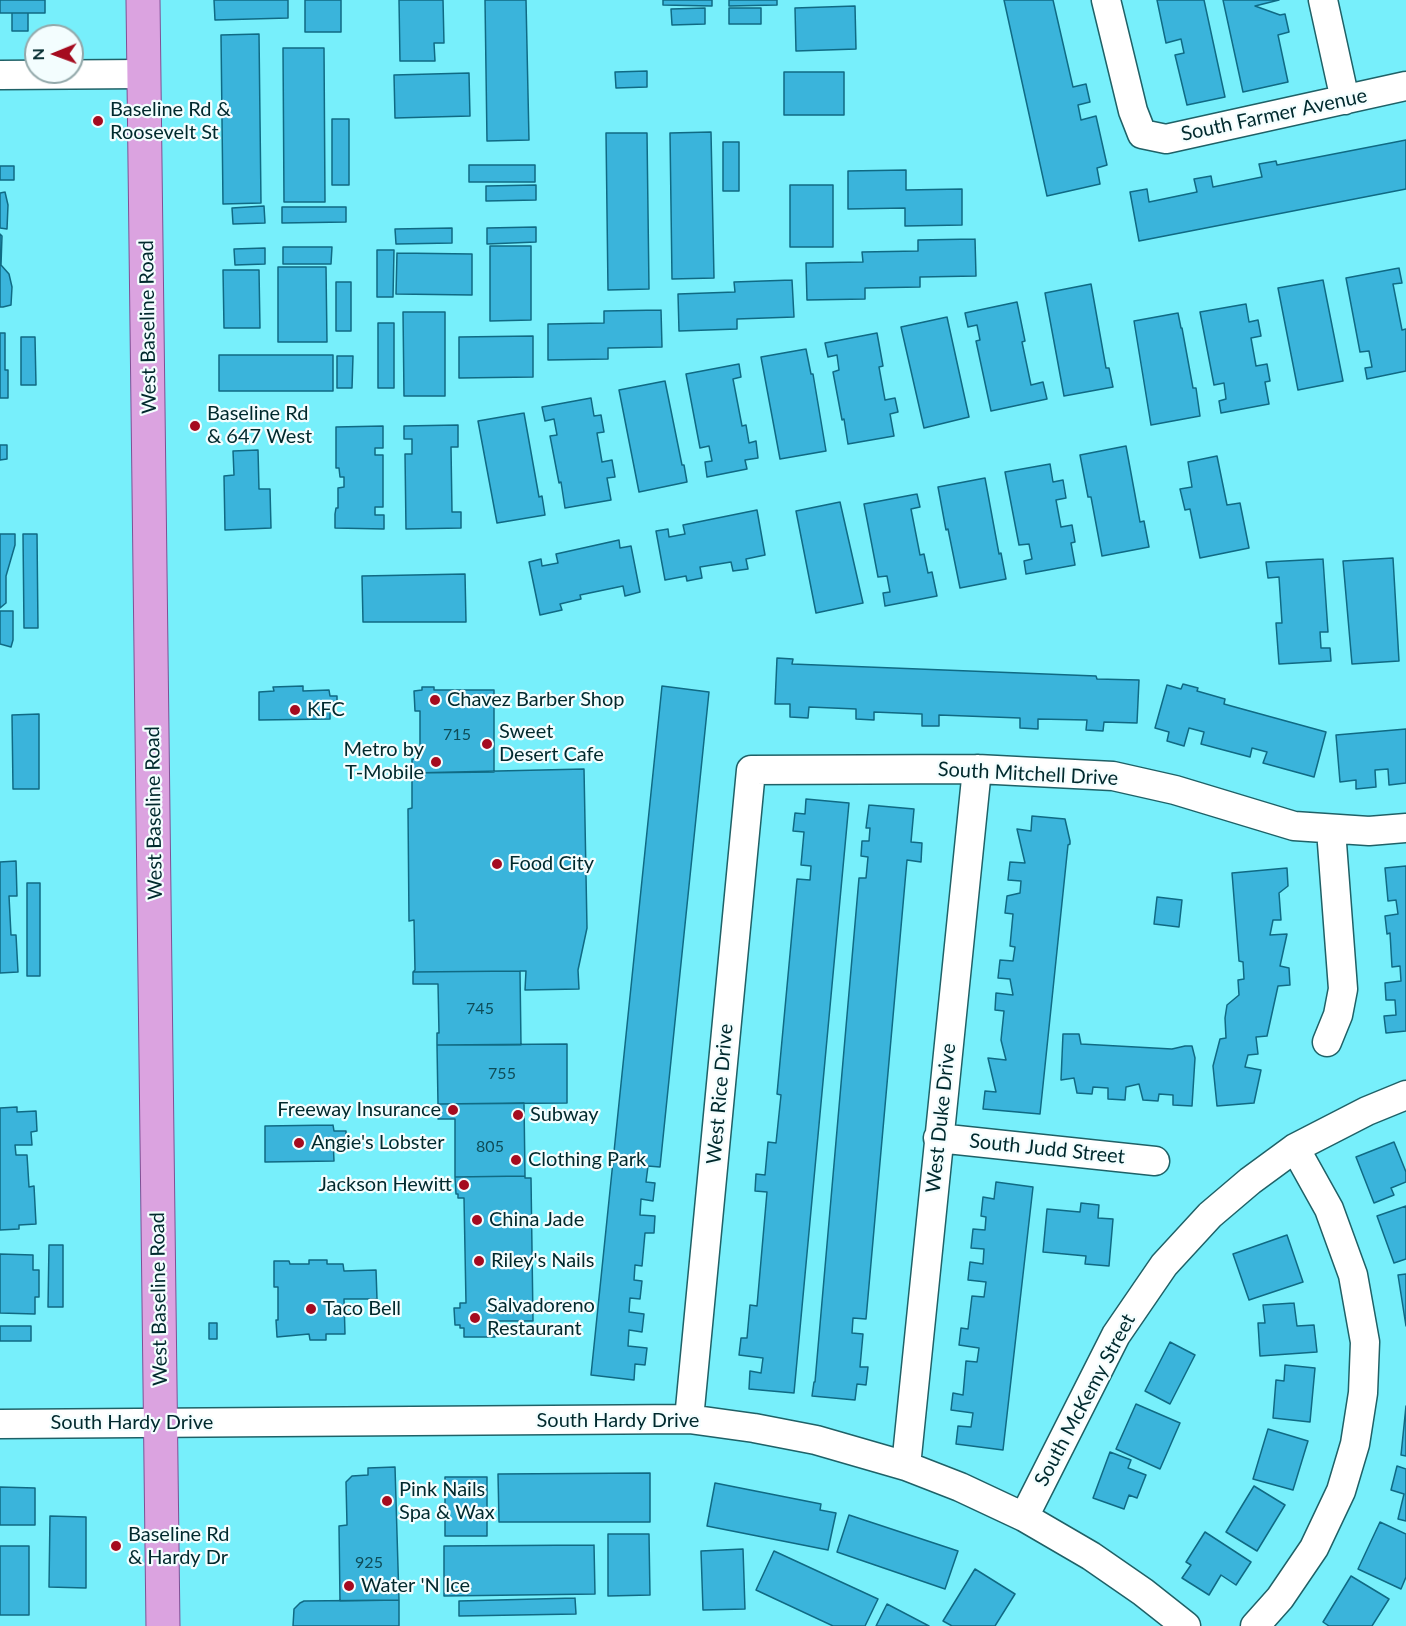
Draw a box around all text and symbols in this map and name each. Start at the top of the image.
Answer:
north arrow [24,24,84,84]
text: N [28,48,47,61]
street label: South Farmer Avenue [1179,84,1369,146]
place label: Baseline Rd & Roosevelt St [110,98,231,145]
marker: Baseline Rd & Roosevelt St [91,114,105,128]
street label: West Baseline Road [134,240,162,414]
place label: Baseline Rd & 647 West [207,402,312,449]
marker: Baseline Rd & 647 West [188,419,202,433]
place label: Chavez Barber Shop [447,688,625,712]
marker: Chavez Barber Shop [428,693,442,707]
place label: KFC [307,698,345,722]
marker: KFC [288,703,302,717]
place label: Sweet Desert Cafe [499,720,604,767]
house number: 715 [443,725,471,745]
street label: West Baseline Road [140,726,168,900]
marker: Sweet Desert Cafe [480,737,494,751]
place label: Metro by T-Mobile [344,738,424,785]
marker: Metro by T-Mobile [429,755,443,769]
street label: South Mitchell Drive [937,757,1119,791]
place label: Food City [509,852,594,876]
marker: Food City [490,857,504,871]
house number: 745 [466,999,494,1019]
street label: West Rice Drive [702,1023,738,1165]
street label: West Duke Drive [921,1042,961,1194]
house number: 755 [488,1064,516,1084]
place label: Freeway Insurance [277,1098,441,1122]
marker: Freeway Insurance [446,1103,460,1117]
place label: Subway [530,1103,598,1127]
marker: Subway [511,1108,525,1122]
street label: South Judd Street [968,1129,1126,1169]
place label: Angie's Lobster [311,1131,444,1155]
marker: Angie's Lobster [292,1136,306,1150]
house number: 805 [476,1137,504,1157]
place label: Clothing Park [528,1148,646,1172]
marker: Clothing Park [509,1153,523,1167]
place label: Jackson Hewitt [318,1173,452,1197]
marker: Jackson Hewitt [457,1178,471,1192]
place label: China Jade [489,1208,584,1232]
street label: West Baseline Road [145,1212,173,1386]
marker: China Jade [470,1213,484,1227]
place label: Riley's Nails [491,1249,594,1273]
marker: Riley's Nails [472,1254,486,1268]
place label: Salvadoreno Restaurant [487,1294,595,1341]
place label: Taco Bell [323,1297,401,1321]
marker: Taco Bell [304,1302,318,1316]
street label: South McKemy Street [1029,1310,1141,1490]
marker: Salvadoreno Restaurant [468,1311,482,1325]
street label: South Hardy Drive [537,1409,699,1433]
street label: South Hardy Drive [51,1411,213,1435]
place label: Pink Nails Spa & Wax [399,1478,495,1525]
marker: Pink Nails Spa & Wax [380,1494,394,1508]
place label: Baseline Rd & Hardy Dr [128,1523,229,1570]
marker: Baseline Rd & Hardy Dr [109,1539,123,1553]
house number: 925 [355,1553,383,1573]
place label: Water 'N Ice [361,1574,470,1598]
marker: Water 'N Ice [342,1579,356,1593]

